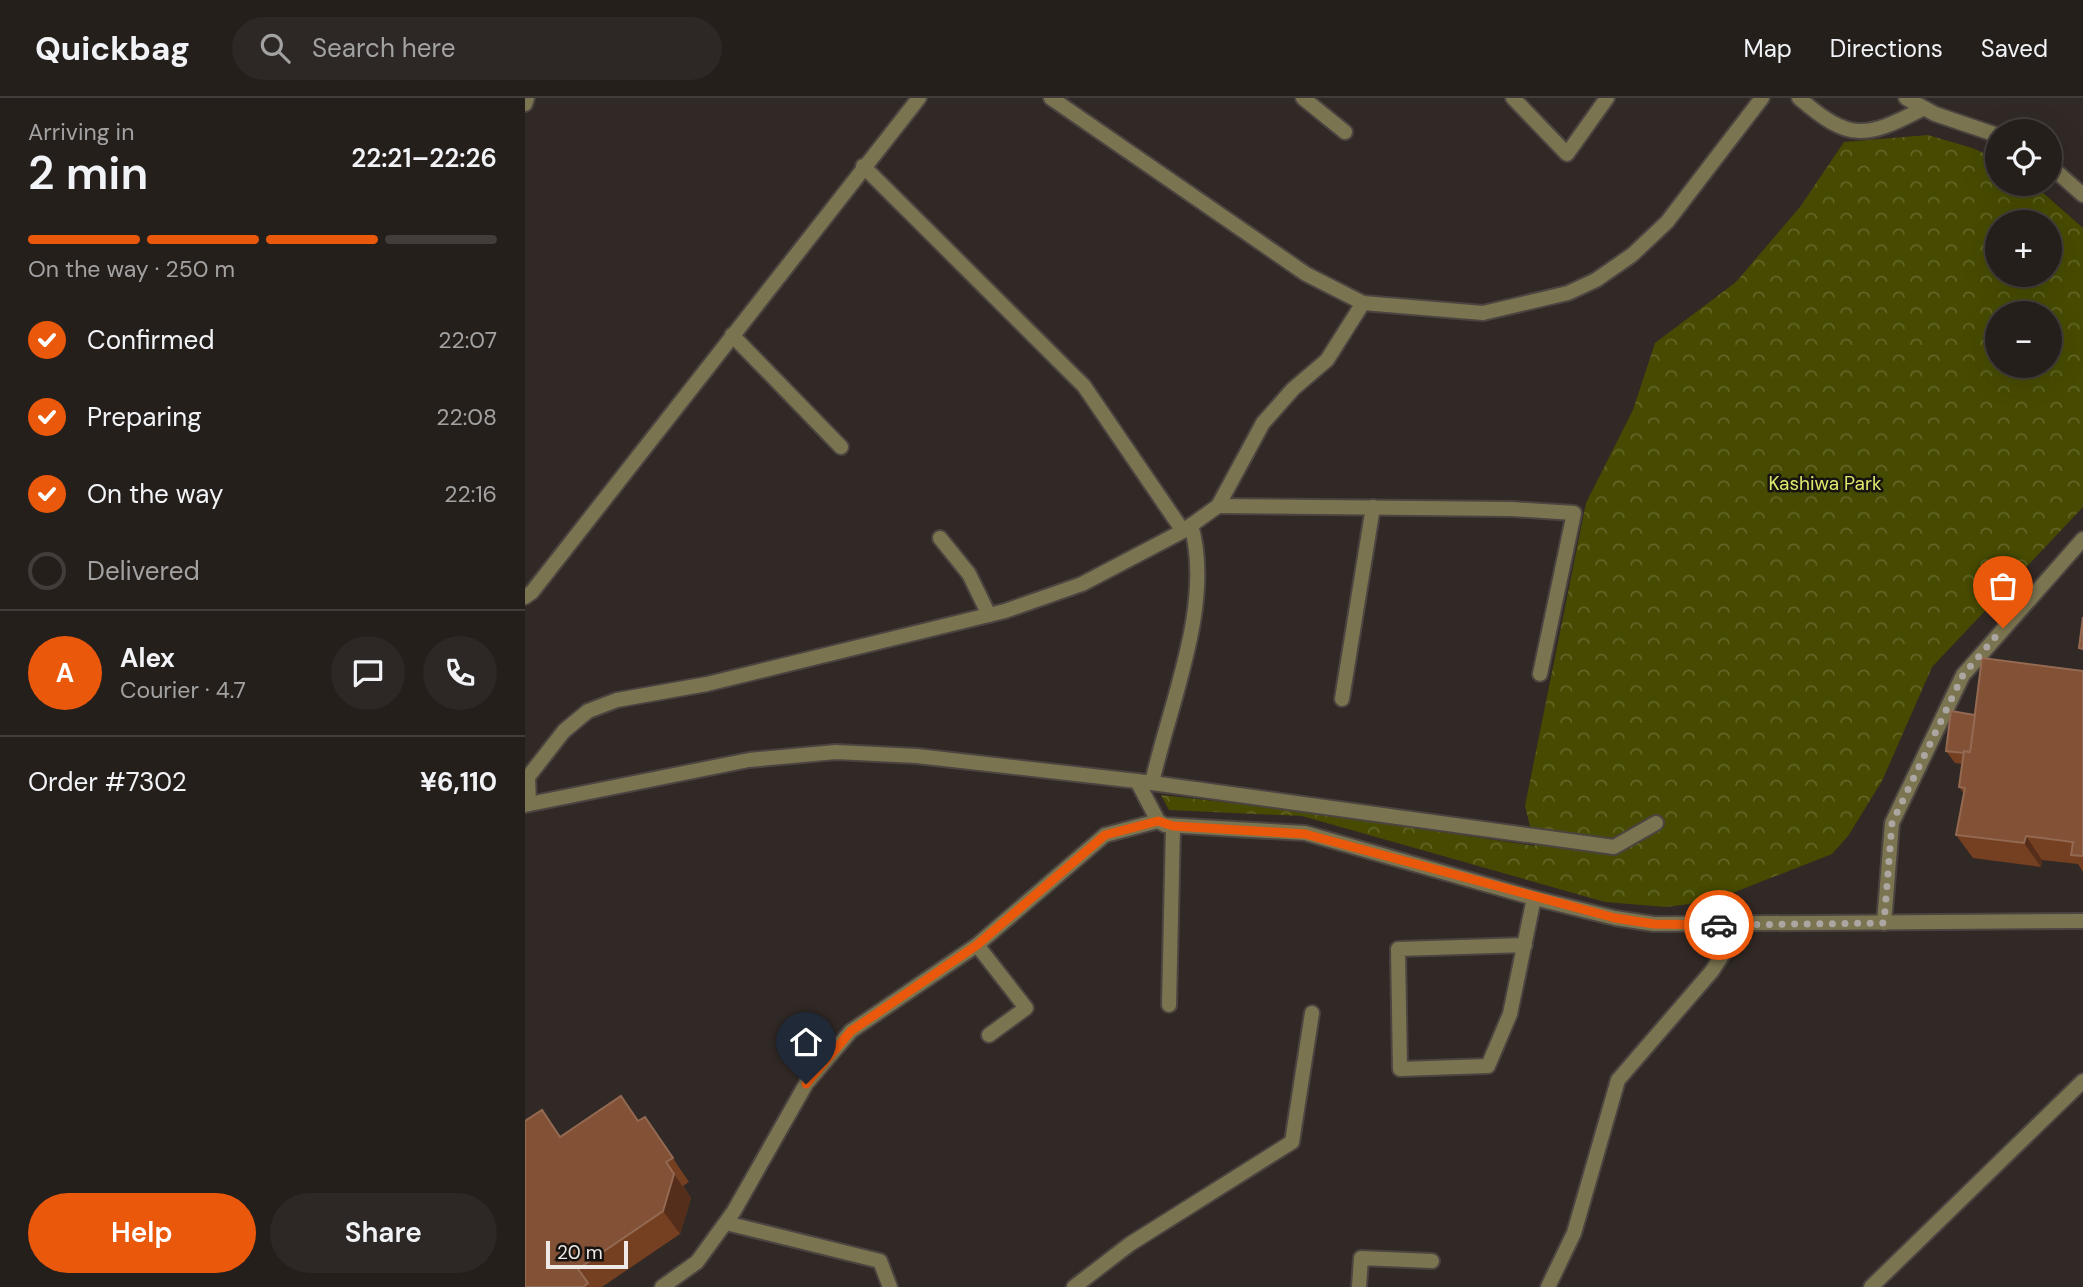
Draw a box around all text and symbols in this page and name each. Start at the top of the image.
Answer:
search box [232,17,722,80]
text: Quickbag [35,27,190,70]
icon: search [256,29,294,67]
text: Search here [312,31,455,65]
text: Map [1744,33,1792,64]
text: Directions [1830,33,1943,64]
text: Saved [1981,33,2048,64]
text: Arriving in [28,117,134,147]
map controls [1985,119,2062,378]
button: locate [1985,119,2062,196]
text: 22:21–22:26 [351,141,497,175]
text: 2 min [28,143,148,203]
button: + [1985,210,2062,287]
text: On the way · 250 m [28,254,235,284]
button: − [1985,301,2062,378]
icon: check [28,321,66,359]
text: Confirmed [87,323,214,357]
text: 22:07 [438,325,497,355]
icon: check [28,398,66,436]
text: Preparing [87,400,202,434]
text: 22:08 [436,402,497,432]
park label: Kashiwa Park [1768,471,1882,496]
icon: check [28,475,66,513]
text: On the way [87,477,223,511]
text: 22:16 [444,479,497,509]
text: Delivered [87,554,200,588]
pin [1973,556,2033,628]
icon: bag [1984,567,2022,605]
button: chat [331,636,405,710]
button: phone [423,636,497,710]
text: Alex [120,641,175,675]
text: A [56,656,74,690]
text: Courier · 4.7 [120,675,246,705]
text: Order #7302 [28,765,187,799]
text: ¥6,110 [420,765,497,799]
courier [1684,890,1754,960]
icon: car [1700,906,1738,944]
pin [776,1012,836,1084]
icon: home [787,1023,825,1061]
button: Help [28,1193,256,1273]
button: Share [270,1193,497,1273]
scale bar [546,1238,628,1270]
text: 20 m [557,1240,603,1265]

